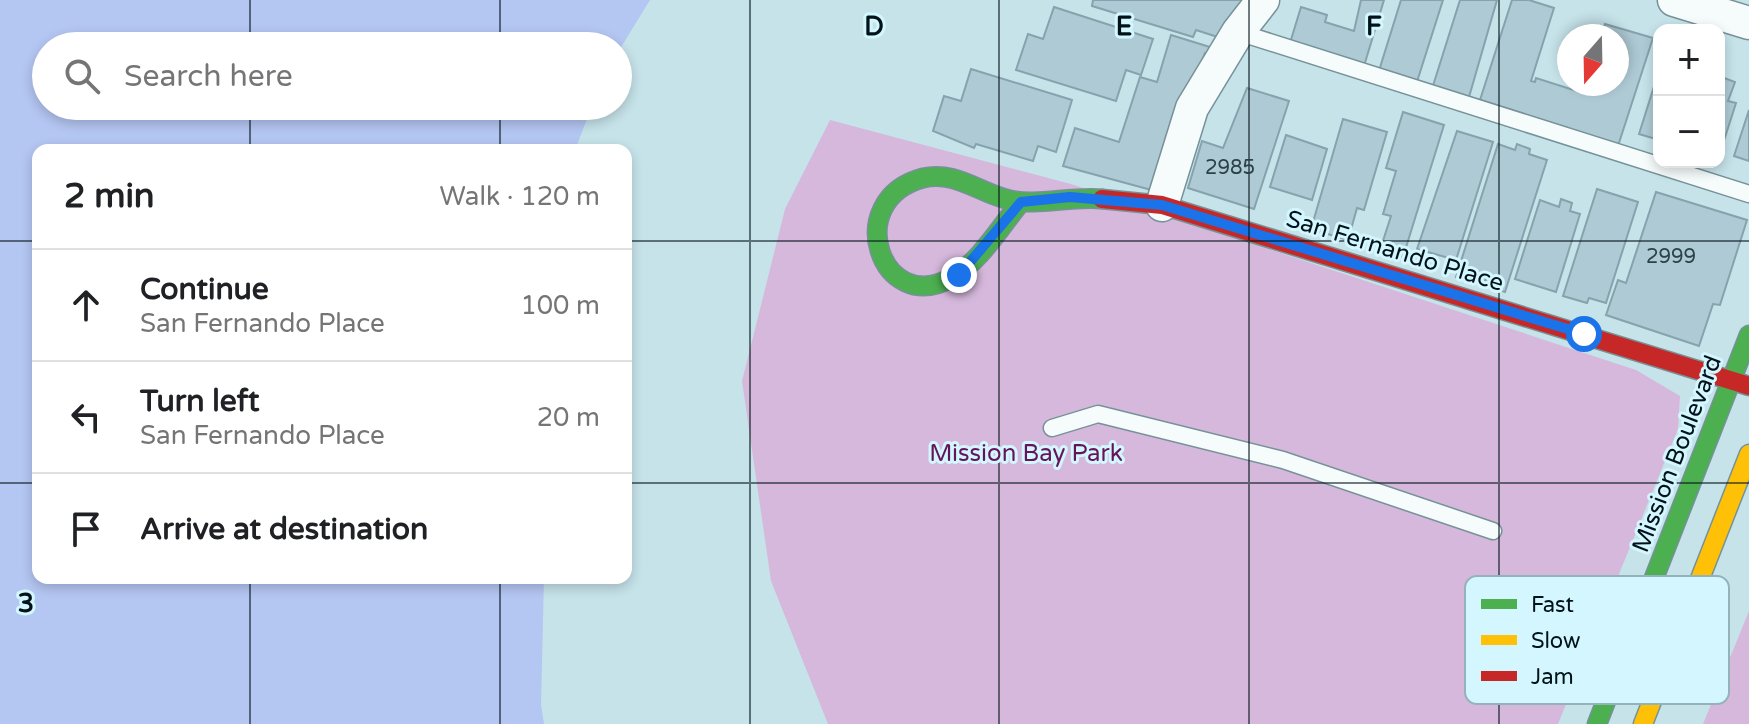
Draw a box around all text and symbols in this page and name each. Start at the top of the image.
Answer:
text: D [864,11,884,42]
text: E [1116,11,1132,42]
text: F [1366,11,1382,42]
north arrow [1557,24,1629,96]
map controls [1653,24,1725,168]
button: + [1653,24,1725,96]
search box [32,32,632,120]
icon: search [60,54,104,98]
text: Search here [124,58,293,95]
button: − [1653,96,1725,168]
house number: 2985 [1205,156,1255,180]
text: 2 min [64,176,155,217]
text: Walk · 120 m [440,181,600,212]
street label: San Fernando Place [1283,204,1507,298]
house number: 2999 [1646,245,1696,269]
route end [941,257,977,293]
text: Continue [140,271,269,308]
icon: ahead [64,283,108,327]
text: 100 m [520,290,600,321]
text: San Fernando Place [140,308,385,339]
route start [1566,316,1602,352]
street label: Mission Boulevard [1626,351,1728,557]
text: Turn left [140,383,259,420]
icon: left [64,395,108,439]
text: 20 m [537,402,600,433]
text: San Fernando Place [140,420,385,451]
park label: Mission Bay Park [929,439,1123,468]
icon: arrive [64,507,108,551]
text: Arrive at destination [140,511,428,548]
legend [1465,576,1729,704]
text: 3 [18,588,34,619]
text: Fast [1531,592,1574,618]
text: Slow [1531,628,1581,654]
text: Jam [1531,664,1574,690]

